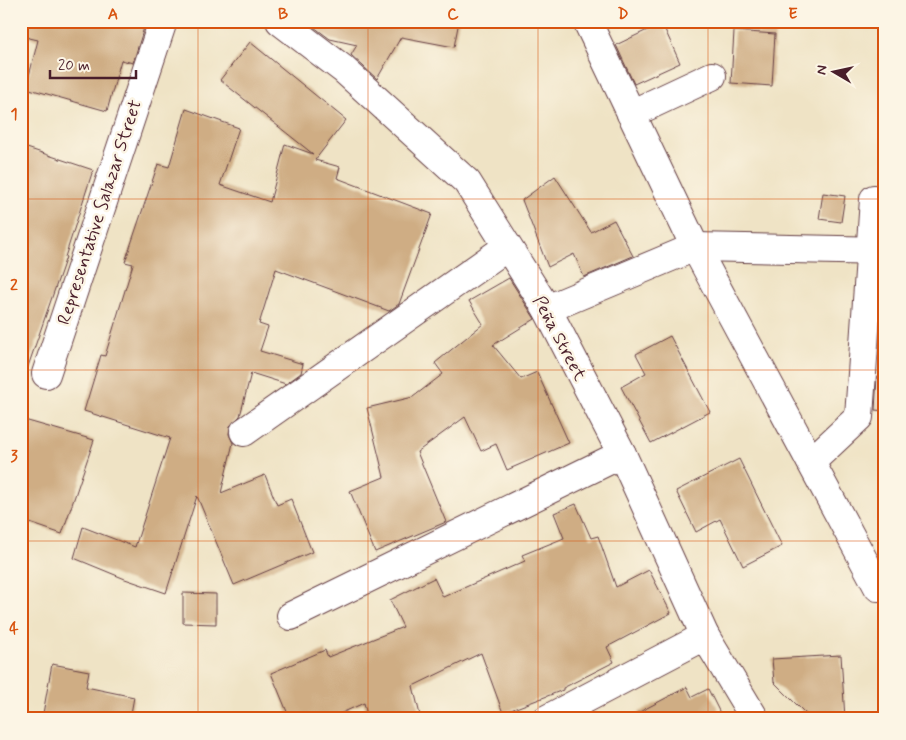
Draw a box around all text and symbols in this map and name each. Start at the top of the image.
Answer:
text: A [108,4,118,25]
text: B [278,4,288,25]
text: C [447,4,459,25]
text: D [617,4,629,25]
text: E [788,4,798,25]
scale bar [50,48,136,80]
north arrow [808,48,858,98]
text: 20 m [58,56,90,76]
text: N [813,64,832,76]
street label: Representative Salazar Street [52,97,148,328]
text: 1 [10,104,18,125]
text: 2 [10,275,18,296]
street label: Peña Street [527,292,592,386]
text: 3 [10,446,18,467]
text: 4 [9,618,19,639]

